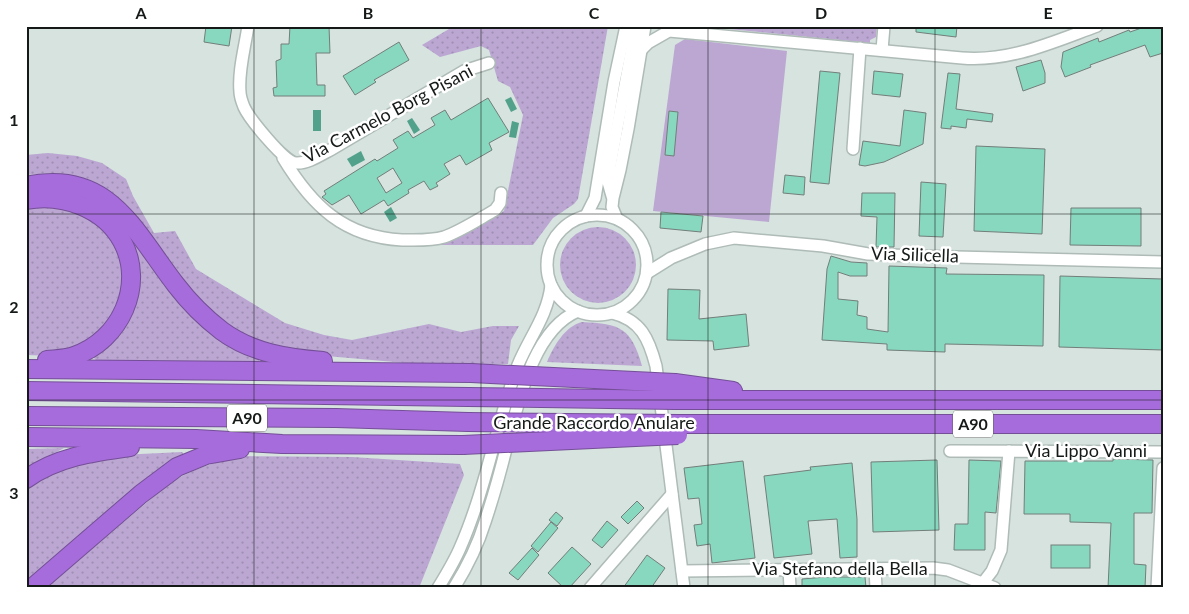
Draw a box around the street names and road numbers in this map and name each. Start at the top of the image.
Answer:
street label: Via Carmelo Borg Pisani [299,59,476,167]
street label: Via Silicella [871,241,959,267]
road number: A90 [227,404,267,432]
road number: A90 [953,410,993,438]
street label: Grande Raccordo Anulare [493,411,695,433]
street label: Via Lippo Vanni [1025,439,1147,461]
street label: Via Stefano della Bella [752,557,928,579]

